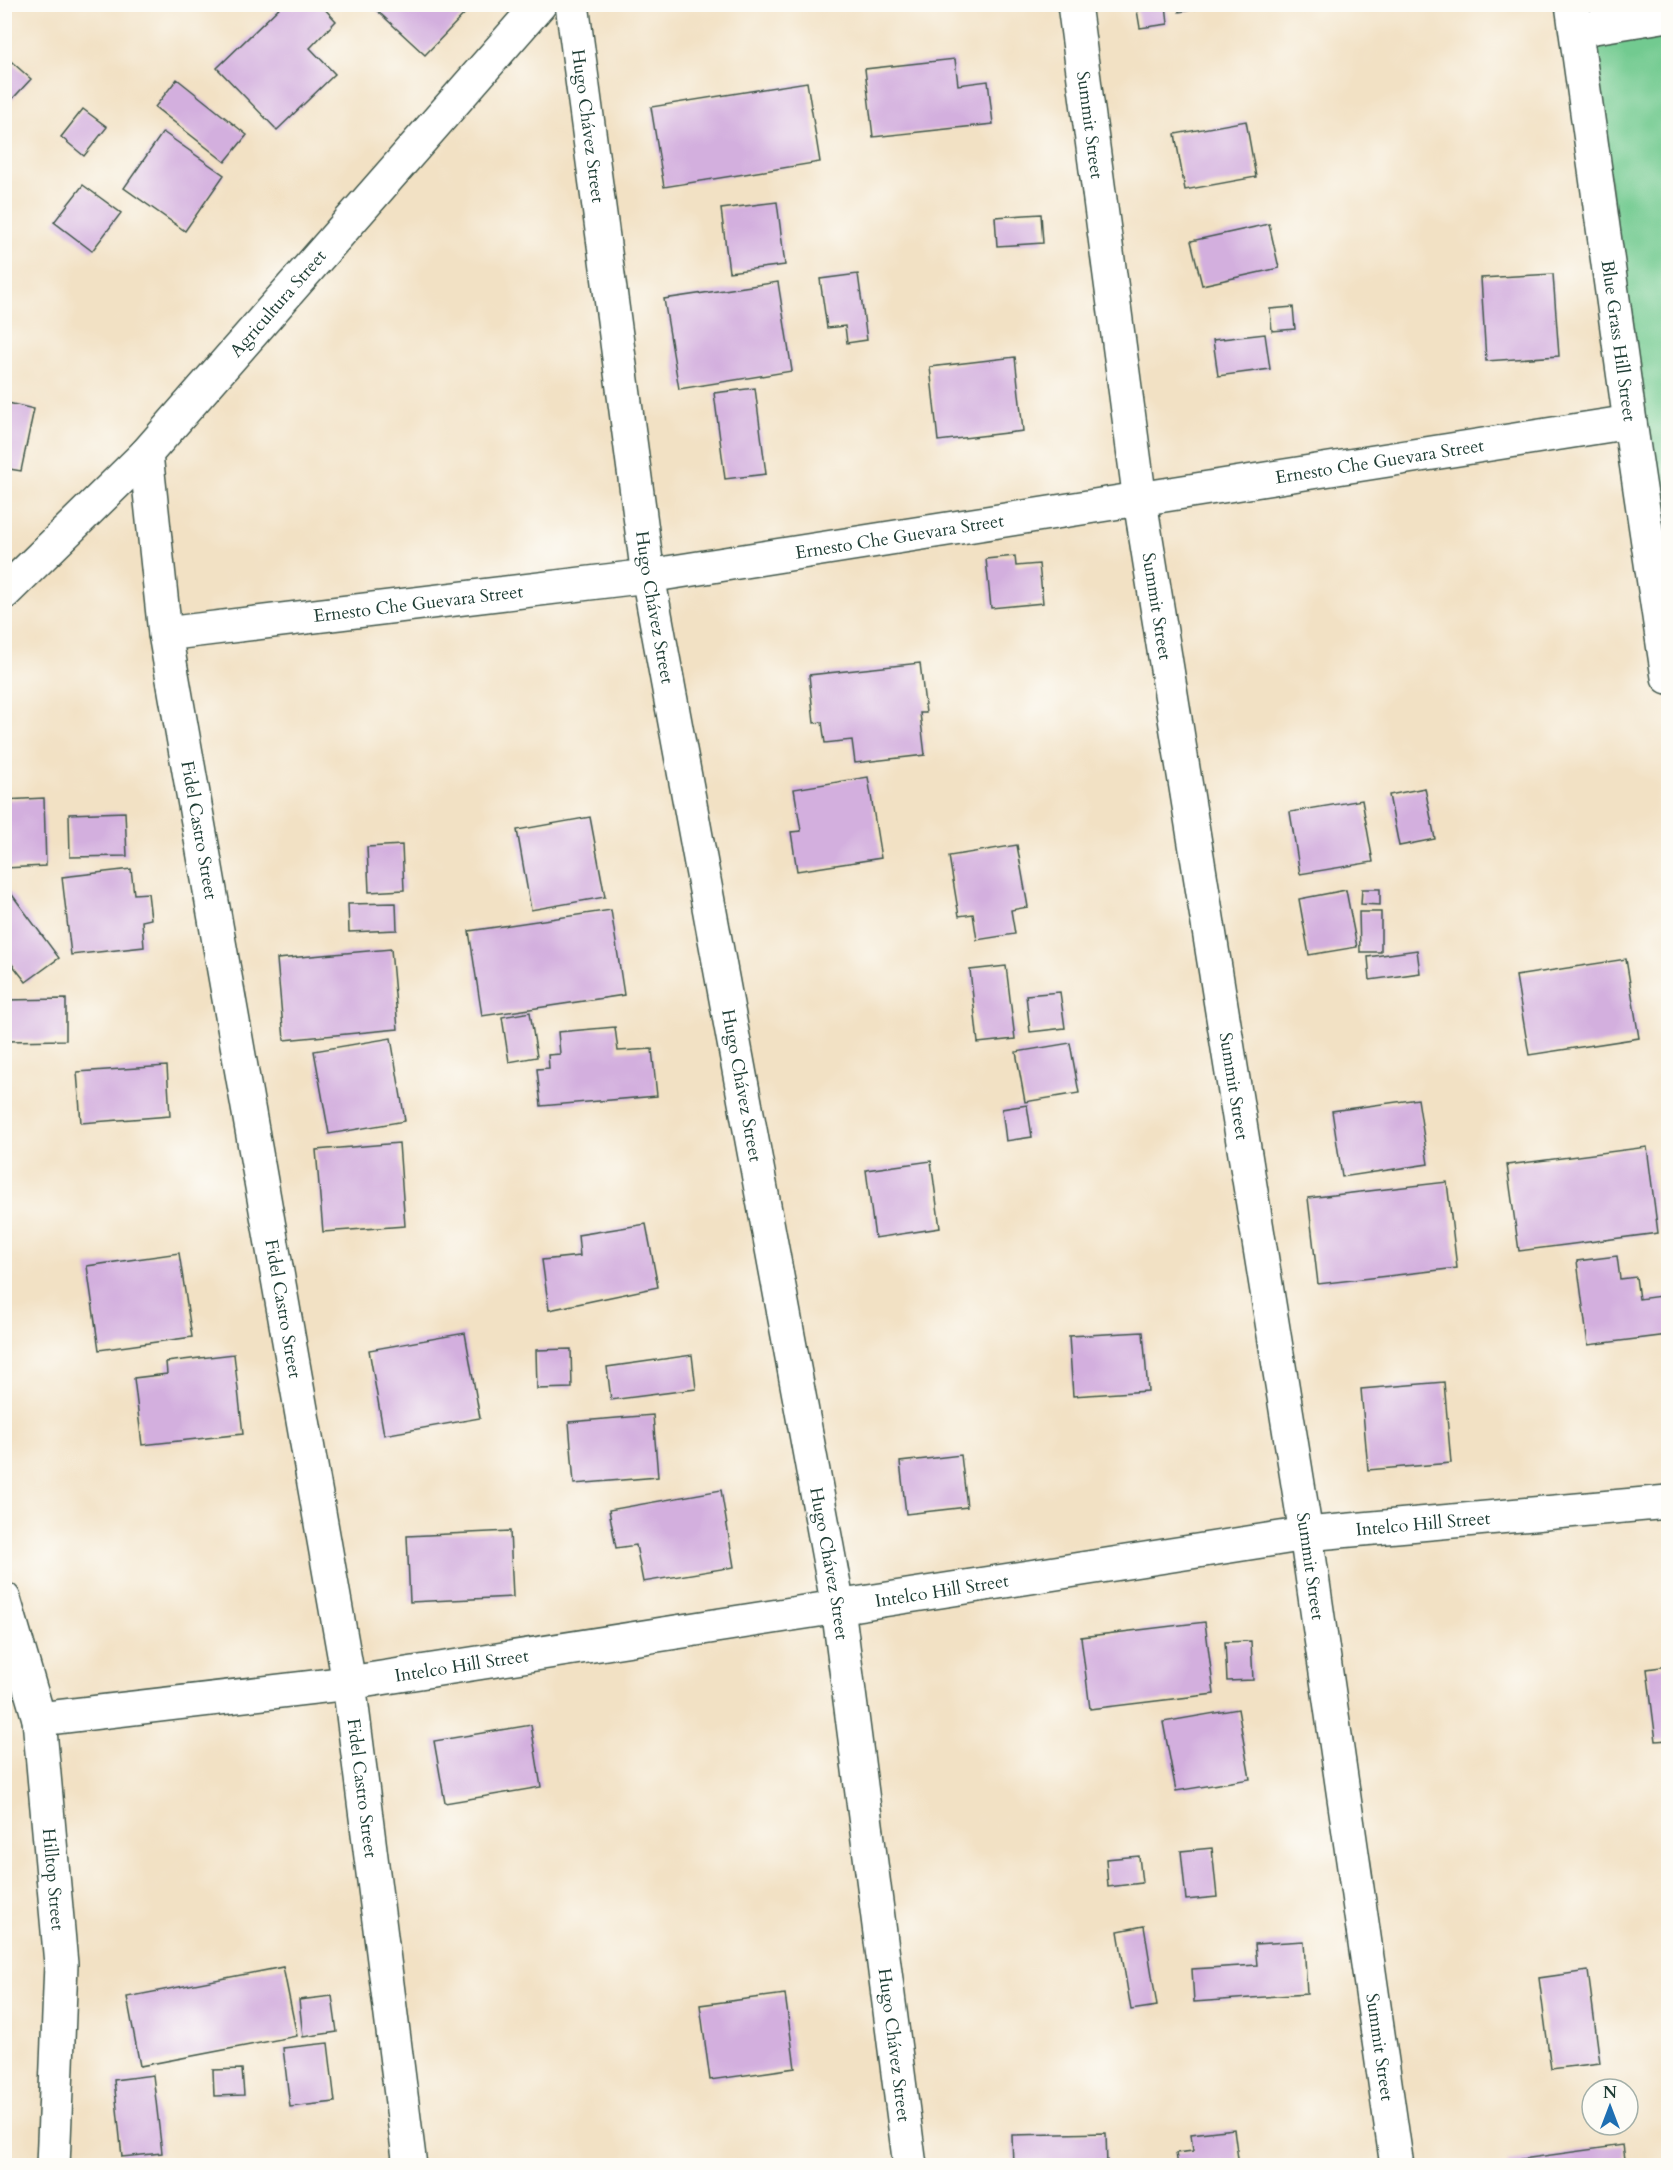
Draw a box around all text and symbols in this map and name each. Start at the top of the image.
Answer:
street label: Hugo Chávez Street [565,48,610,205]
street label: Summit Street [1070,70,1109,181]
street label: Agricultura Street [224,244,333,363]
street label: Blue Grass Hill Street [1595,259,1642,423]
street label: Ernesto Che Guevara Street [1274,433,1486,490]
street label: Ernesto Che Guevara Street [793,508,1006,566]
street label: Hugo Chávez Street [629,529,680,686]
street label: Summit Street [1135,551,1177,662]
street label: Ernesto Che Guevara Street [312,579,525,629]
street label: Fidel Castro Street [174,759,223,902]
street label: Hugo Chávez Street [715,1007,768,1164]
street label: Summit Street [1213,1031,1255,1142]
street label: Fidel Castro Street [258,1238,307,1380]
street label: Hugo Chávez Street [803,1485,854,1642]
street label: Intelco Hill Street [1355,1506,1492,1543]
street label: Summit Street [1290,1511,1330,1622]
street label: Intelco Hill Street [873,1568,1011,1614]
street label: Intelco Hill Street [393,1643,531,1689]
street label: Fidel Castro Street [341,1717,383,1860]
street label: Hilltop Street [36,1827,70,1932]
street label: Hugo Chávez Street [872,1967,916,2124]
street label: Summit Street [1359,1992,1400,2103]
north arrow [1580,2077,1640,2137]
text: N [1603,2082,1617,2104]

